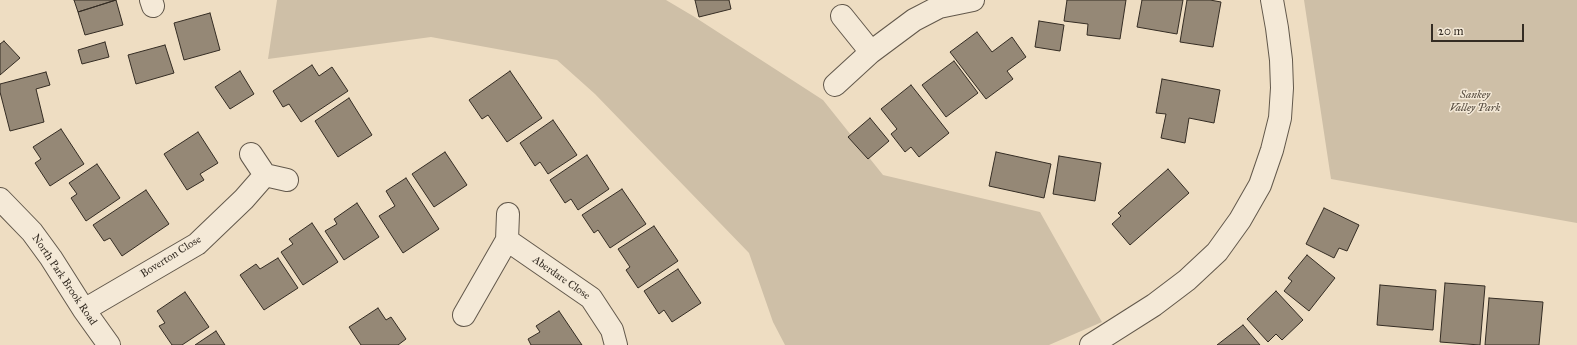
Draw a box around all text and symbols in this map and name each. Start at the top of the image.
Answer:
scale bar [1433,16,1526,42]
text: 20 m [1438,24,1464,38]
park label: Sankey Valley Park [1450,88,1500,114]
street label: North Park Brook Road [29,232,99,328]
street label: Boverton Close [138,233,204,281]
street label: Aberdare Close [530,253,592,303]

